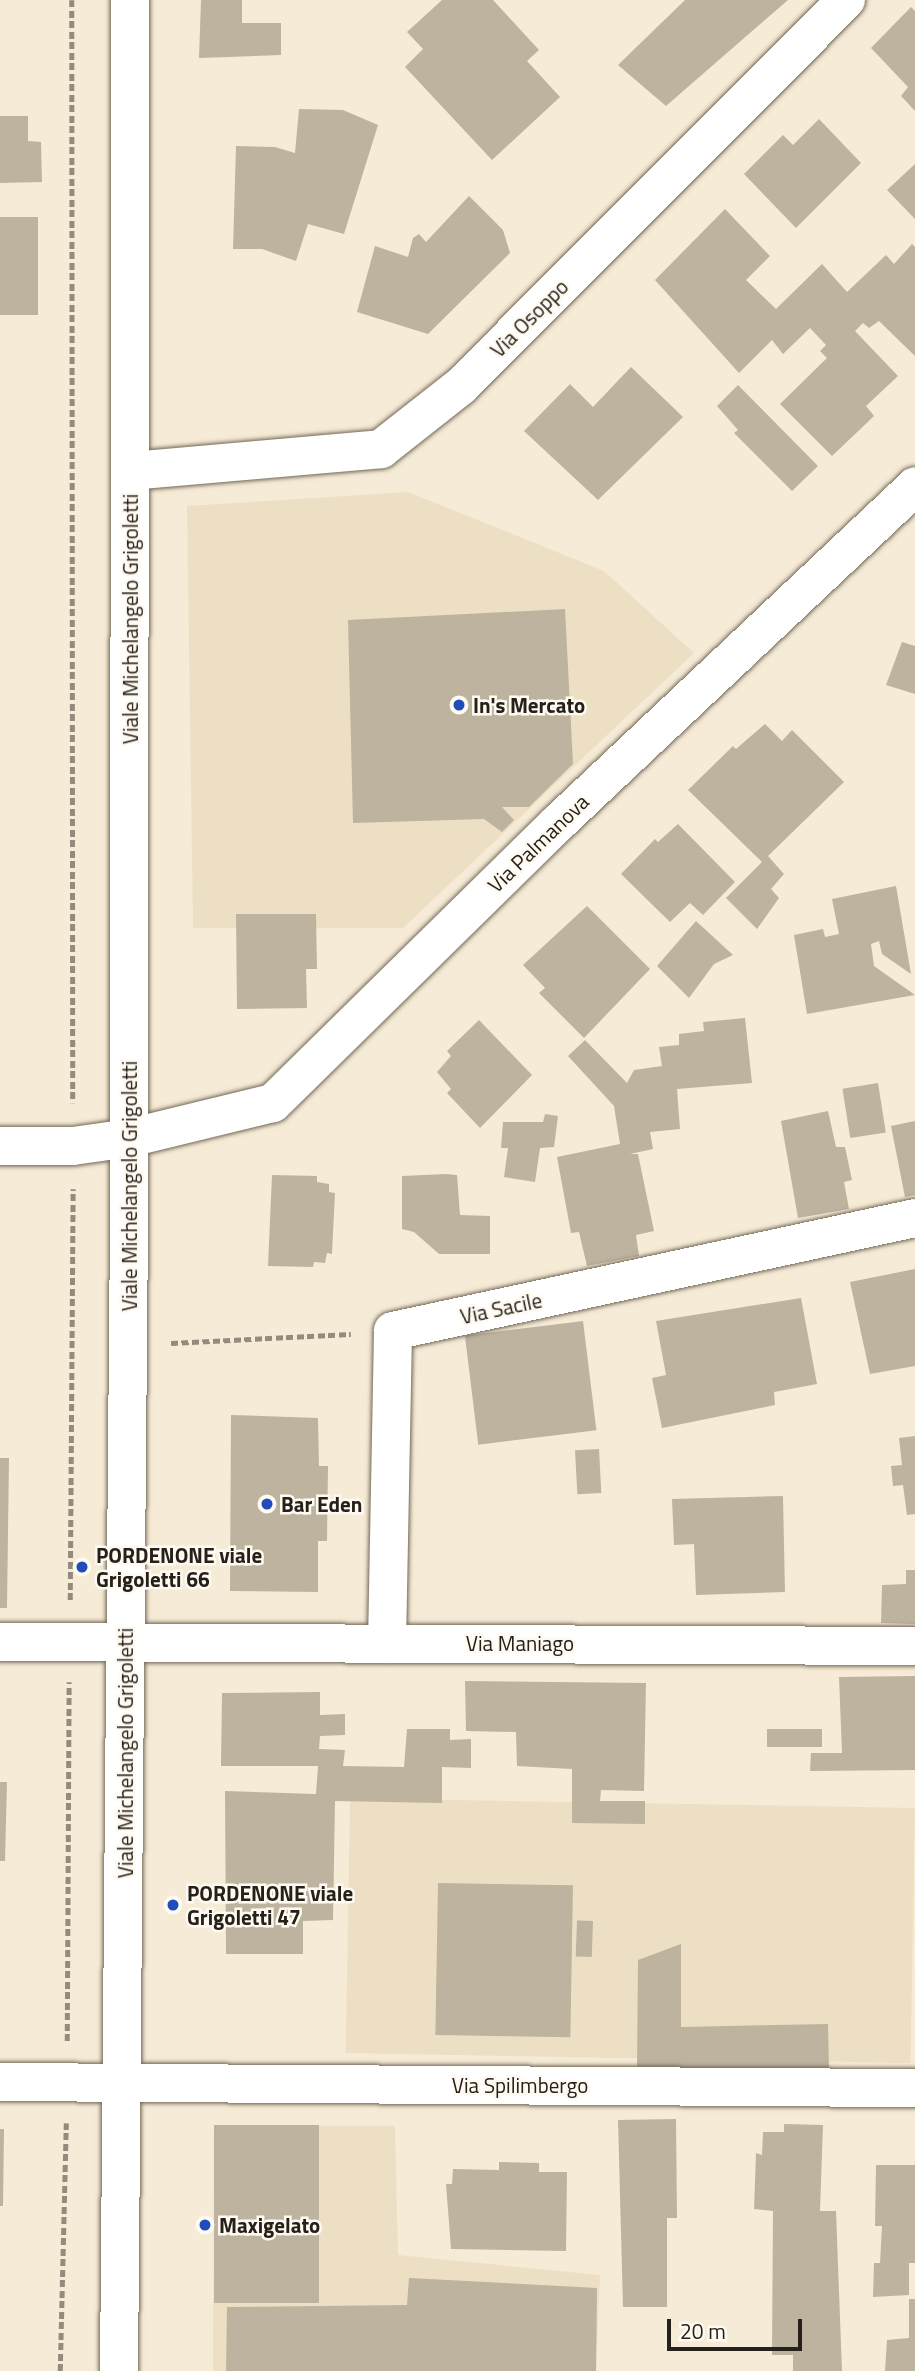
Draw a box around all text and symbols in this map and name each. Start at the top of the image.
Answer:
street label: Via Osoppo [485,274,573,362]
street label: Viale Michelangelo Grigoletti [117,494,143,744]
place label: In's Mercato [473,692,585,718]
marker: In's Mercato [451,697,467,713]
street label: Via Palmanova [482,789,594,897]
street label: Viale Michelangelo Grigoletti [116,1061,142,1311]
street label: Via Sacile [458,1287,544,1329]
place label: Bar Eden [281,1491,362,1517]
marker: Bar Eden [259,1496,275,1512]
place label: PORDENONE viale Grigoletti 66 [96,1542,262,1592]
marker: PORDENONE viale Grigoletti 66 [74,1559,90,1575]
street label: Viale Michelangelo Grigoletti [112,1628,138,1878]
street label: Via Maniago [466,1630,574,1656]
place label: PORDENONE viale Grigoletti 47 [187,1880,353,1930]
marker: PORDENONE viale Grigoletti 47 [165,1897,181,1913]
street label: Via Spilimbergo [452,2072,588,2098]
place label: Maxigelato [219,2212,320,2238]
marker: Maxigelato [197,2217,213,2233]
scale bar [670,2304,805,2348]
text: 20 m [680,2315,726,2347]

